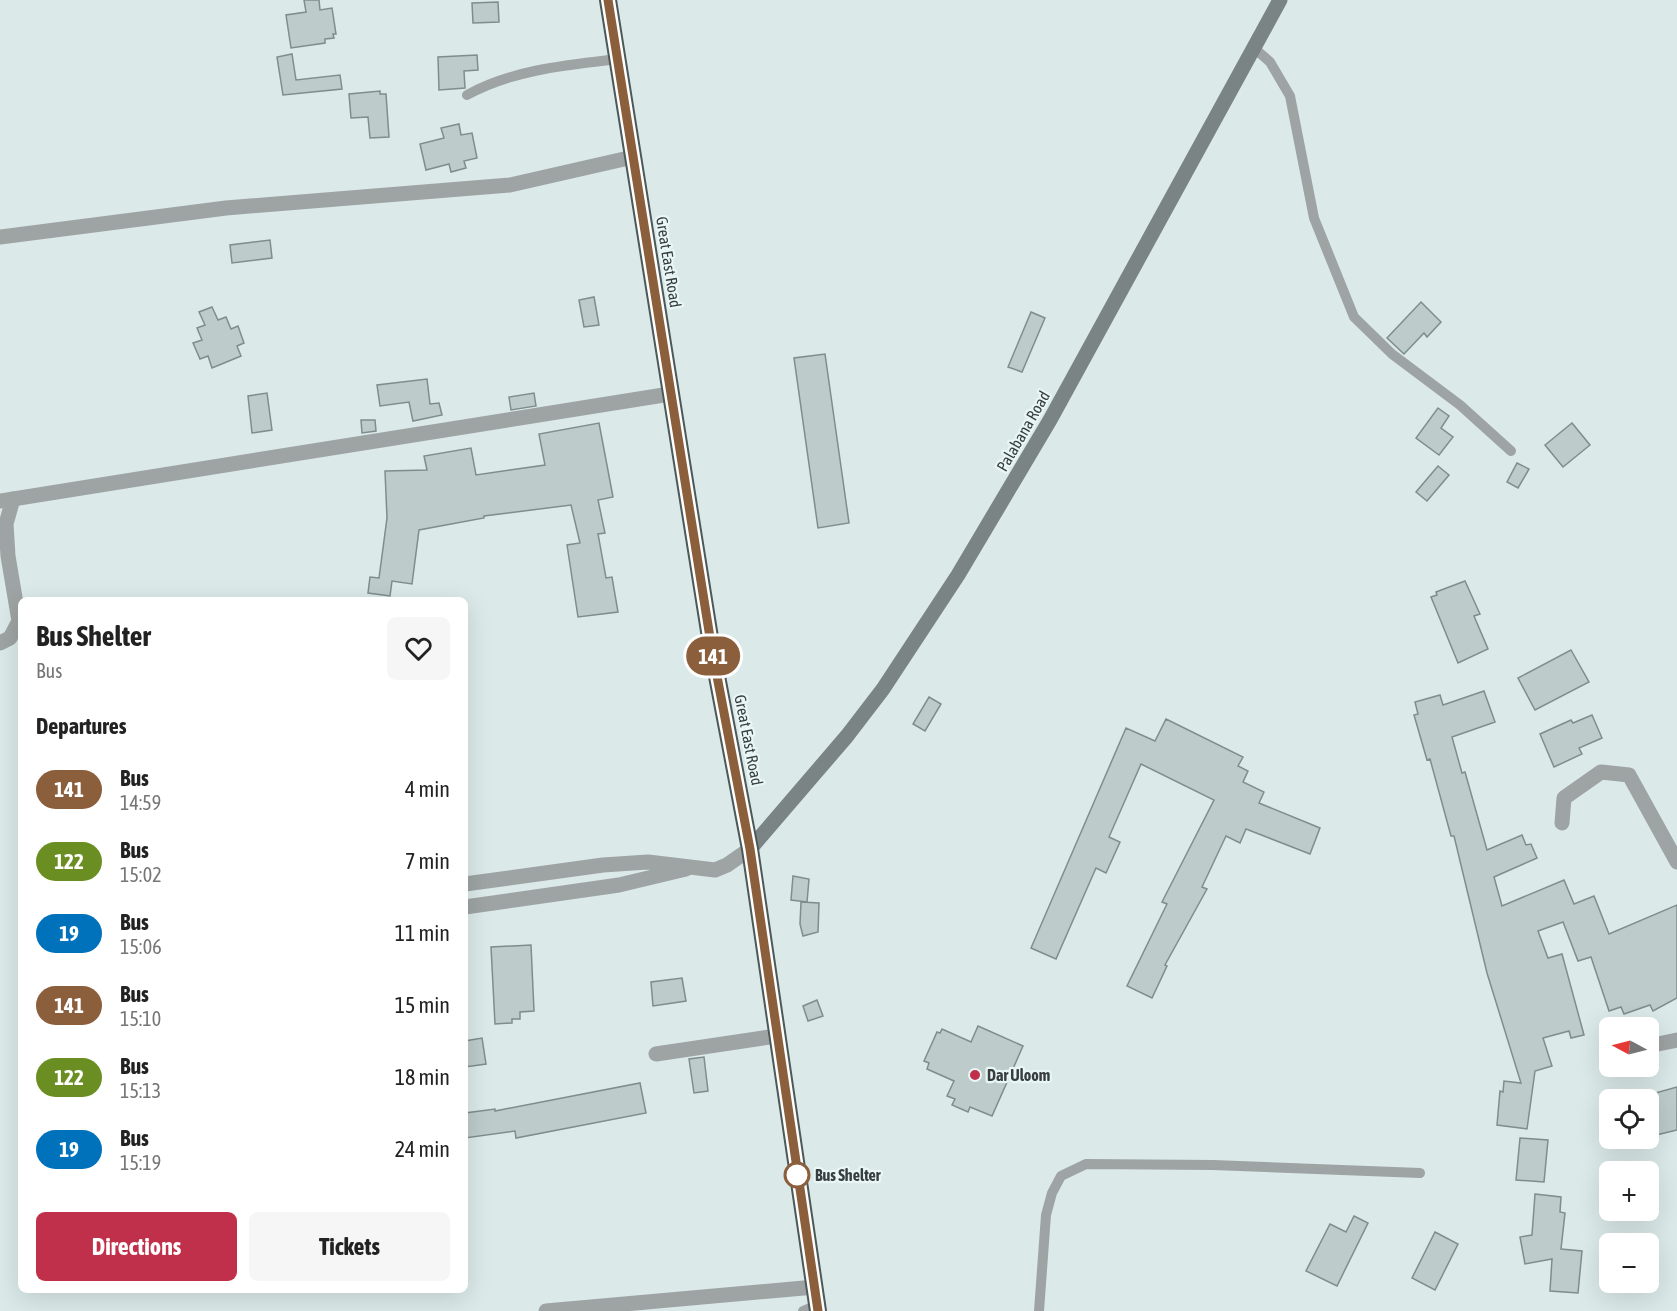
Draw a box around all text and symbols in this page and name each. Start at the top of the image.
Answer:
street label: Great East Road [653,215,685,309]
street label: Palabana Road [993,388,1053,474]
button: heart [387,617,450,680]
text: Bus Shelter [36,620,151,652]
line badge: 141 [678,636,748,676]
text: 141 [698,644,728,668]
text: Bus [36,659,62,682]
street label: Great East Road [731,693,767,787]
text: Departures [36,713,126,739]
text: Bus [120,765,149,791]
text: 4 min [405,776,450,802]
text: 141 [54,777,84,801]
text: 14:59 [120,791,161,814]
text: Bus [120,837,149,863]
text: 7 min [405,848,450,874]
text: 122 [54,849,84,873]
text: 15:02 [120,863,162,886]
text: Bus [120,909,149,935]
text: 11 min [395,920,450,946]
text: 19 [59,921,79,945]
text: 15:06 [120,935,162,958]
text: Bus [120,981,149,1007]
text: 15 min [395,992,450,1018]
text: 141 [54,993,84,1017]
text: 15:10 [120,1007,161,1030]
north arrow [1599,1017,1659,1077]
map controls [1599,1017,1659,1293]
text: Bus [120,1053,149,1079]
text: 18 min [395,1064,450,1090]
text: 122 [54,1065,84,1089]
place label: Dar Uloom [987,1066,1050,1084]
marker: Dar Uloom [968,1068,982,1082]
text: 15:13 [120,1079,161,1102]
button: locate [1599,1089,1659,1149]
text: Bus [120,1125,149,1151]
text: 24 min [395,1136,450,1162]
text: 19 [59,1137,79,1161]
text: 15:19 [120,1151,161,1174]
button: + [1599,1161,1659,1221]
marker: Bus Shelter [784,1162,810,1188]
place label: Bus Shelter [815,1166,881,1184]
button: Directions [36,1212,237,1281]
button: Tickets [249,1212,450,1281]
button: − [1599,1233,1659,1293]

